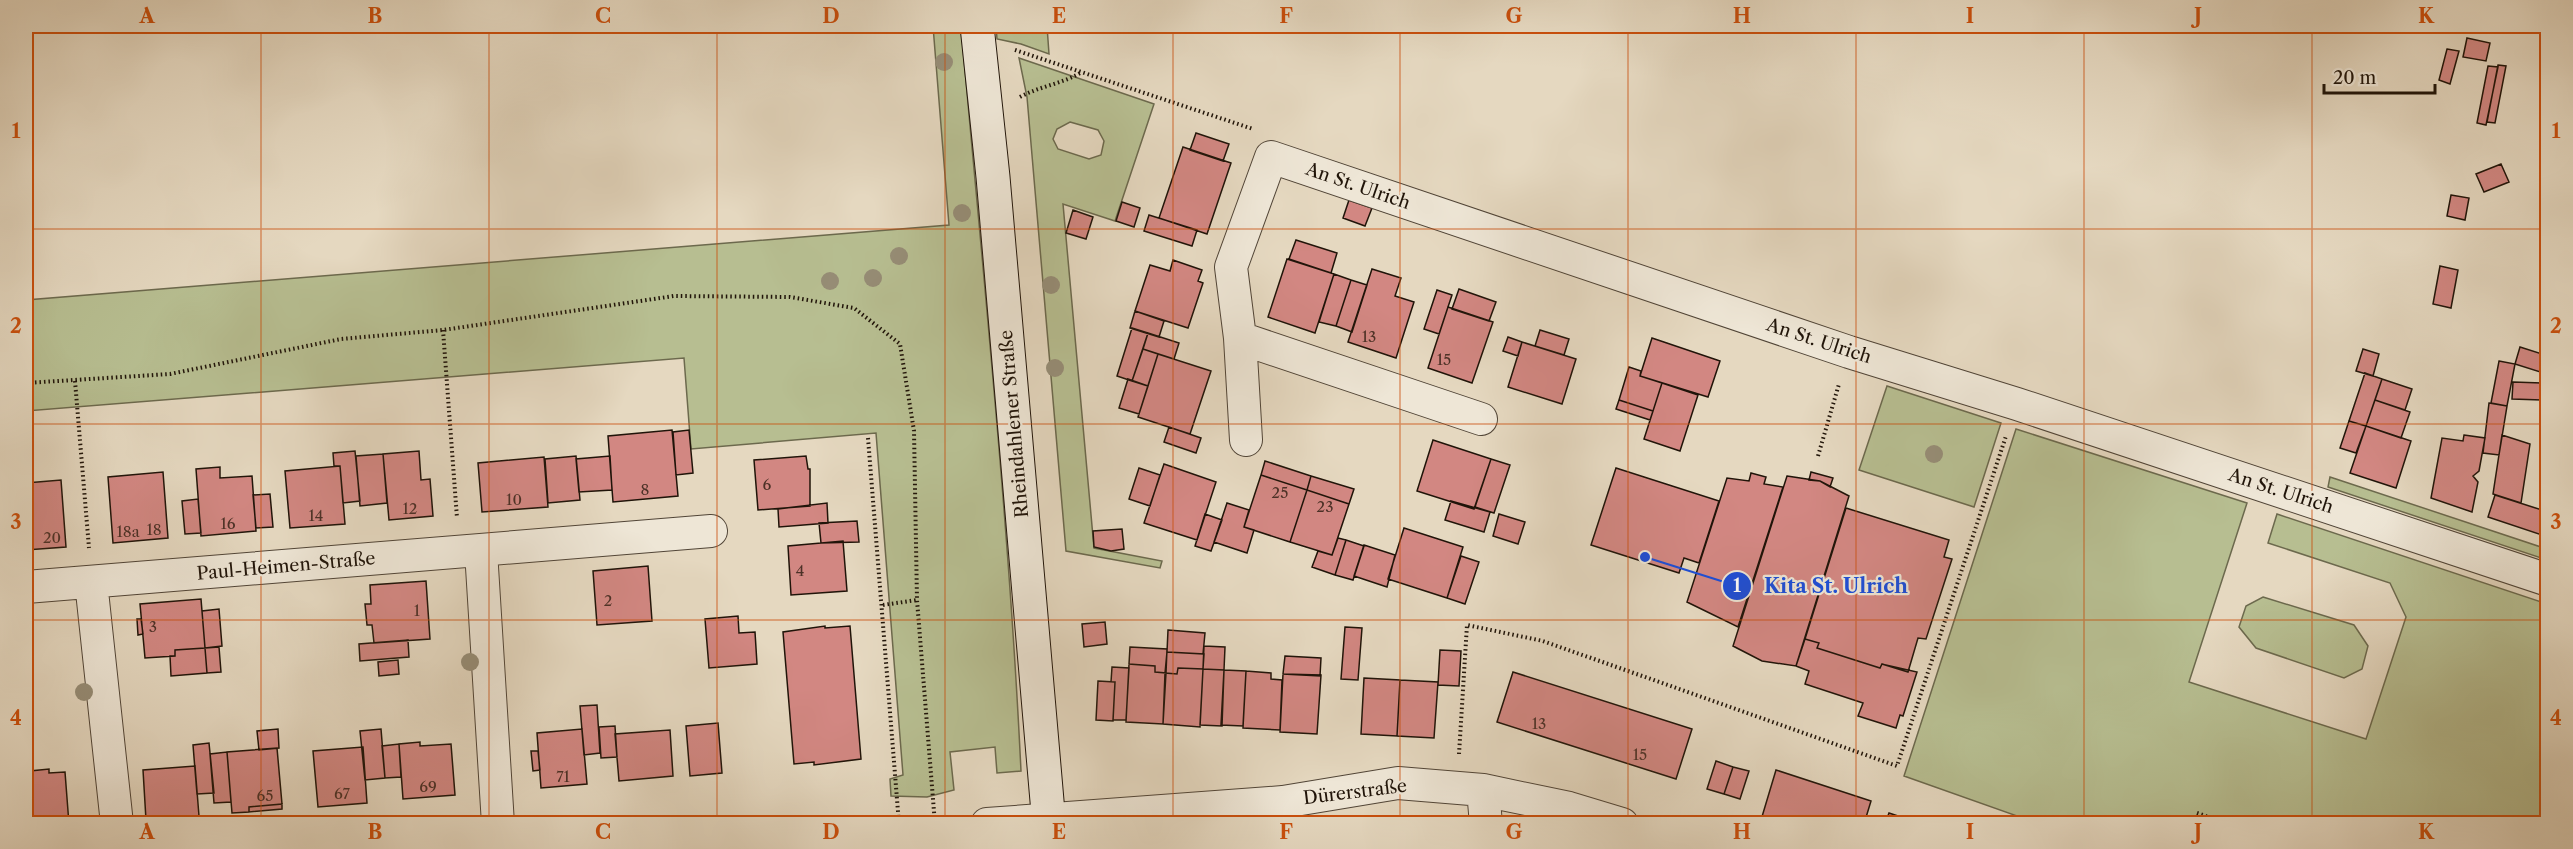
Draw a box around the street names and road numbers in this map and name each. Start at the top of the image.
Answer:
street label: An St. Ulrich [1302,158,1413,214]
street label: An St. Ulrich [1763,313,1874,368]
street label: Rheindahlener Straße [995,329,1033,519]
street label: An St. Ulrich [2225,463,2336,518]
street label: Paul-Heimen-Straße [196,547,376,585]
street label: Dürerstraße [1302,775,1408,809]

